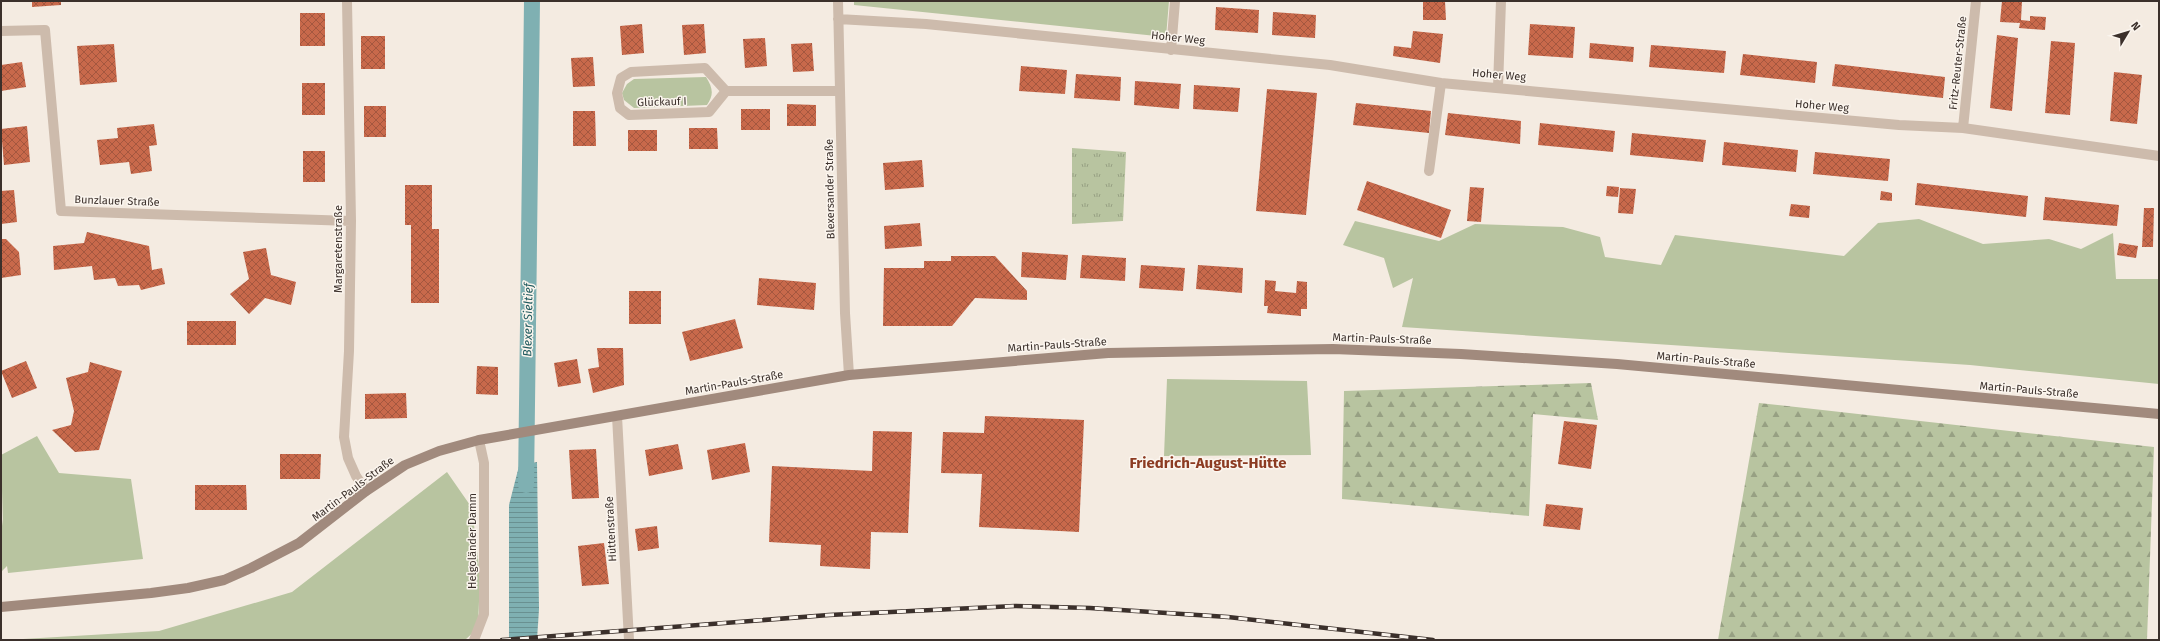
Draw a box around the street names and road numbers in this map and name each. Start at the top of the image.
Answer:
street label: Fritz-Reuter-Straße [1947,16,1969,110]
street label: Hoher Weg [1150,29,1206,47]
street label: Hoher Weg [1471,66,1527,84]
street label: Glückauf I [637,95,687,109]
street label: Hoher Weg [1794,97,1850,115]
street label: Blexersander Straße [823,139,837,239]
street label: Bunzlauer Straße [74,193,160,209]
street label: Margaretenstraße [332,205,345,293]
street label: Martin-Pauls-Straße [1332,331,1432,347]
street label: Martin-Pauls-Straße [1007,335,1107,355]
street label: Martin-Pauls-Straße [1656,349,1756,371]
street label: Martin-Pauls-Straße [684,368,784,398]
street label: Martin-Pauls-Straße [1979,379,2079,401]
street label: Martin-Pauls-Straße [309,454,397,524]
street label: Helgoländer Damm [466,493,479,589]
street label: Hüttenstraße [603,496,619,562]

